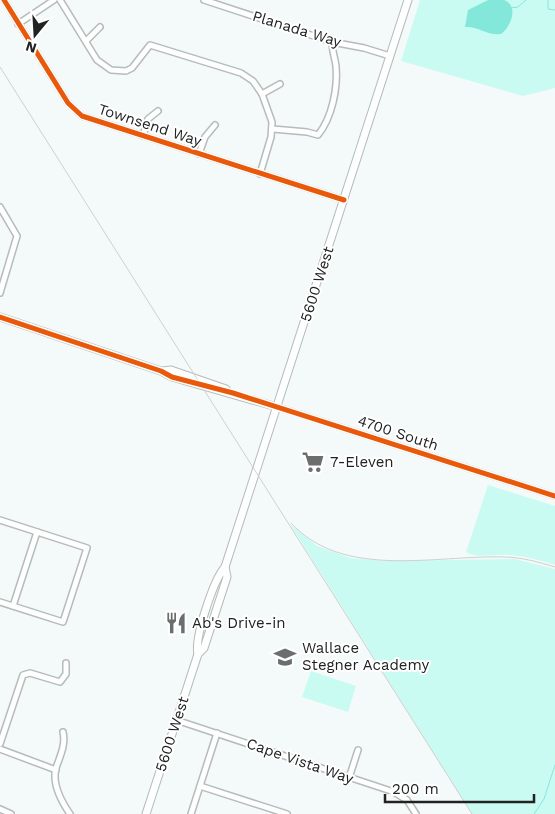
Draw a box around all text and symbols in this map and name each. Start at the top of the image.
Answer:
street label: Planada Way [250,7,344,51]
north arrow [10,10,60,60]
text: N [24,38,38,57]
street label: Townsend Way [96,100,204,150]
street label: 5600 West [296,243,338,324]
street label: 4700 South [355,412,441,454]
supermarket icon: 7-Eleven [300,449,326,475]
place label: 7-Eleven [330,453,394,471]
restaurant icon: Ab's Drive-in [163,610,189,636]
place label: Ab's Drive-in [192,614,286,632]
place label: Wallace Stegner Academy [302,639,430,674]
school or university icon: Wallace Stegner Academy [272,644,298,670]
street label: 5600 West [151,693,193,774]
street label: Cape Vista Way [244,734,356,788]
scale bar [385,772,534,804]
text: 200 m [392,780,439,798]

